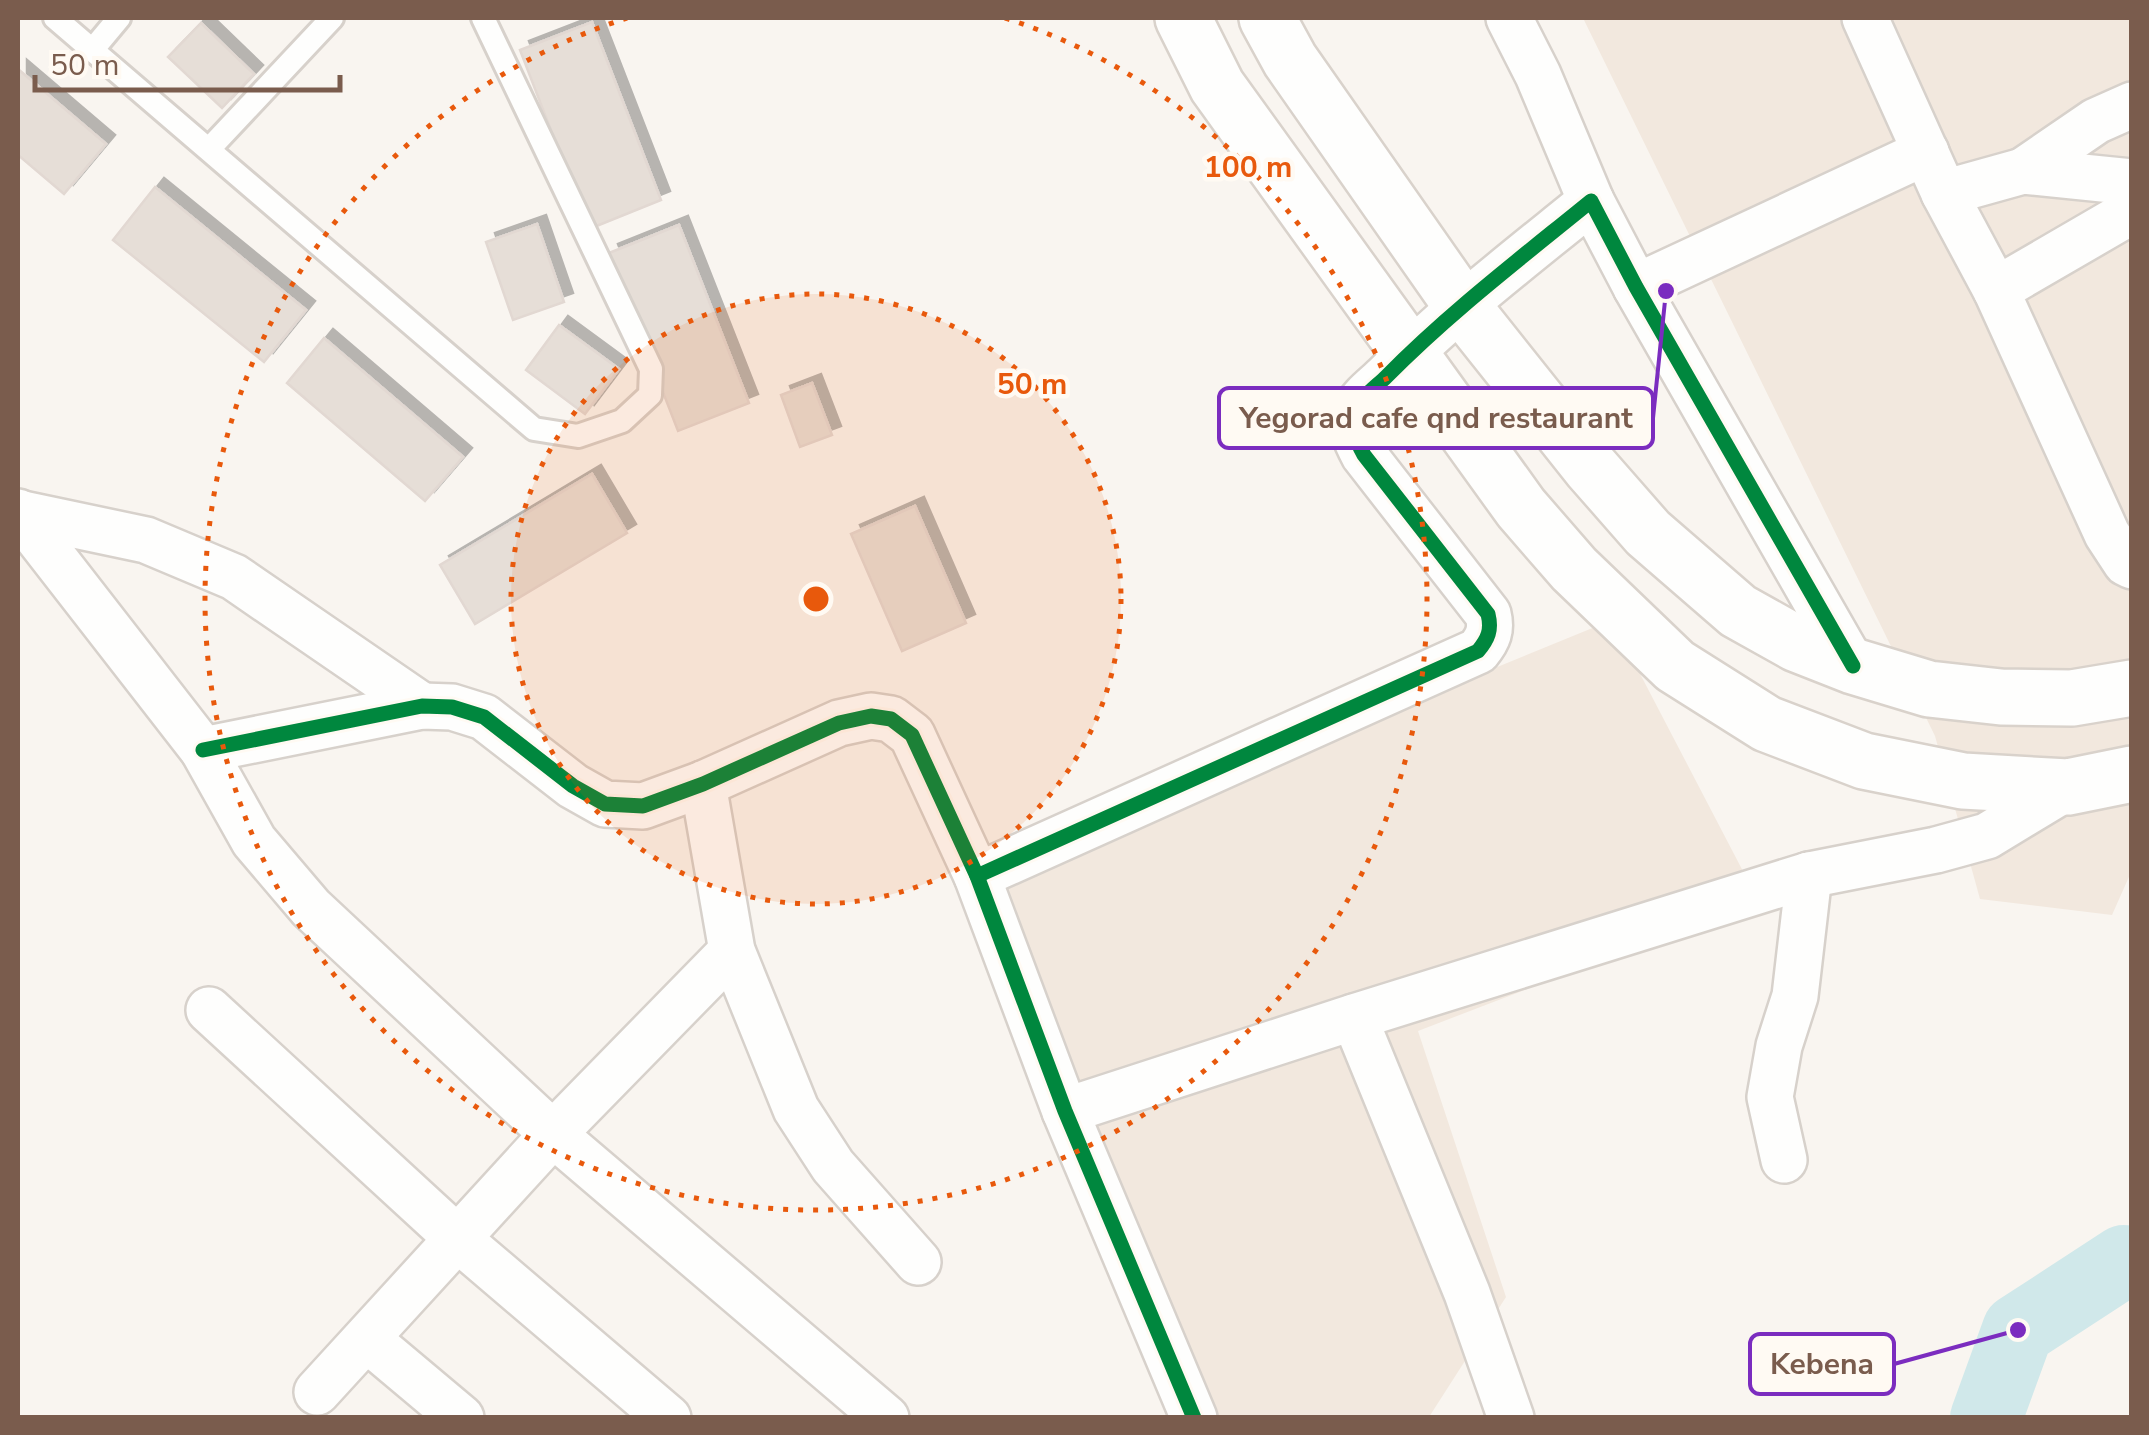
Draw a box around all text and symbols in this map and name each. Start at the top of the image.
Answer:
scale bar [35,30,340,92]
text: 50 m [50,45,119,86]
text: 100 m [1204,147,1292,188]
text: 50 m [997,364,1067,405]
callout: Yegorad cafe qnd restaurant [1219,388,1653,448]
text: Yegorad cafe qnd restaurant [1238,398,1633,439]
centre of rings [798,581,834,617]
callout: Kebena [1750,1334,1894,1394]
text: Kebena [1770,1344,1874,1385]

